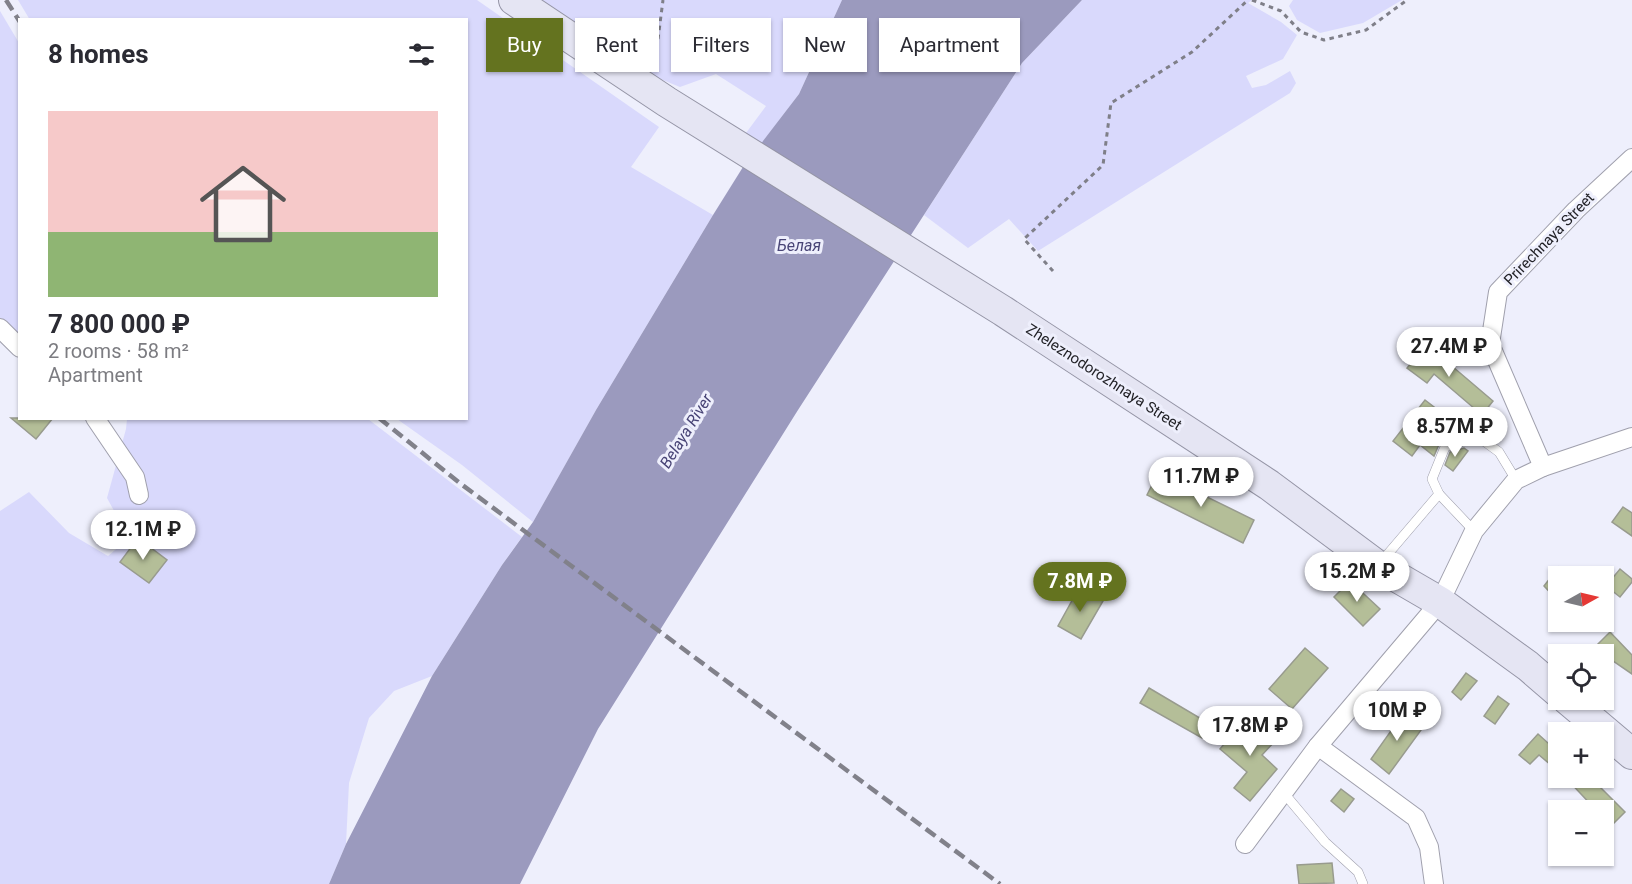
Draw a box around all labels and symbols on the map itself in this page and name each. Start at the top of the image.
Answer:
street label: Prirechnaya Street [1500,189,1598,289]
water label: Белая [777,236,821,255]
street label: Zheleznodorozhnaya Street [1023,320,1185,434]
pin: 27.4M ₽ [1394,327,1504,378]
water label: Belaya River [656,390,717,472]
pin: 8.57M ₽ [1400,407,1510,458]
pin: 11.7M ₽ [1146,457,1256,508]
pin: 12.1M ₽ [88,510,198,561]
pin: 15.2M ₽ [1302,552,1412,603]
pin: 7.8M ₽ [1031,562,1129,613]
north arrow [1548,566,1614,632]
pin: 10M ₽ [1355,691,1439,742]
pin: 17.8M ₽ [1195,706,1305,757]

